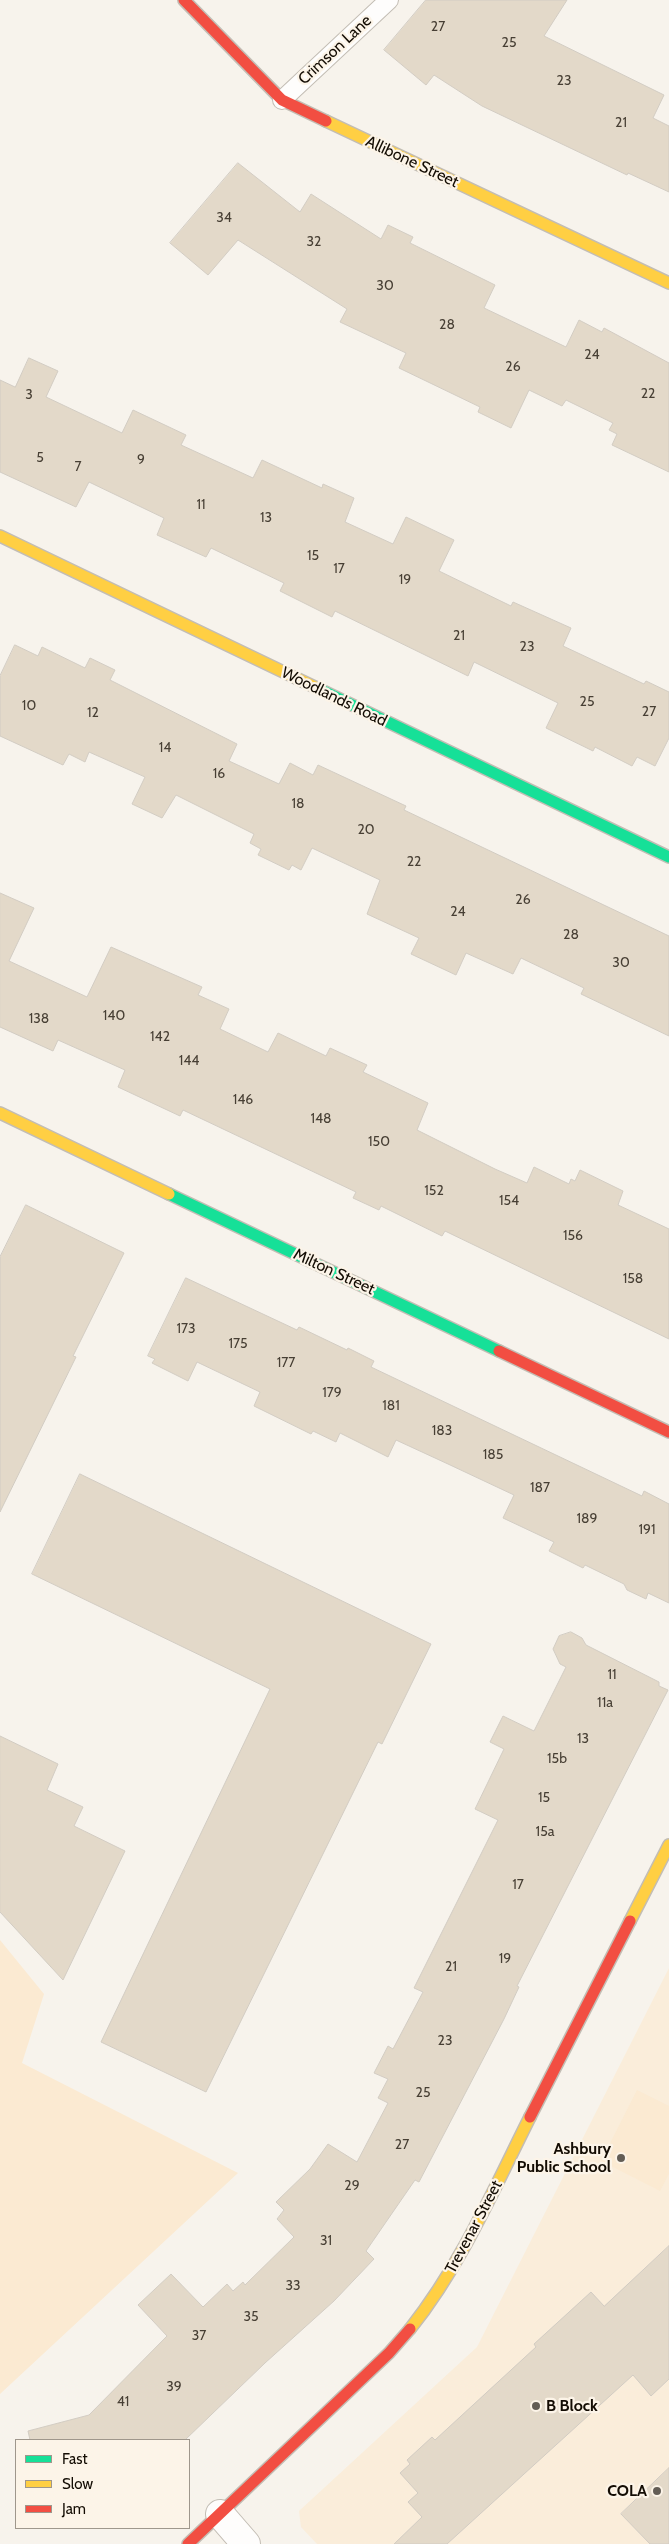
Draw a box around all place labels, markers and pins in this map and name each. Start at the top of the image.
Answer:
place label: Ashbury Public School [517,2139,611,2177]
marker: Ashbury Public School [615,2152,627,2164]
place label: B Block [546,2396,598,2416]
marker: B Block [530,2400,542,2412]
place label: COLA [607,2481,647,2501]
marker: COLA [651,2485,663,2497]

